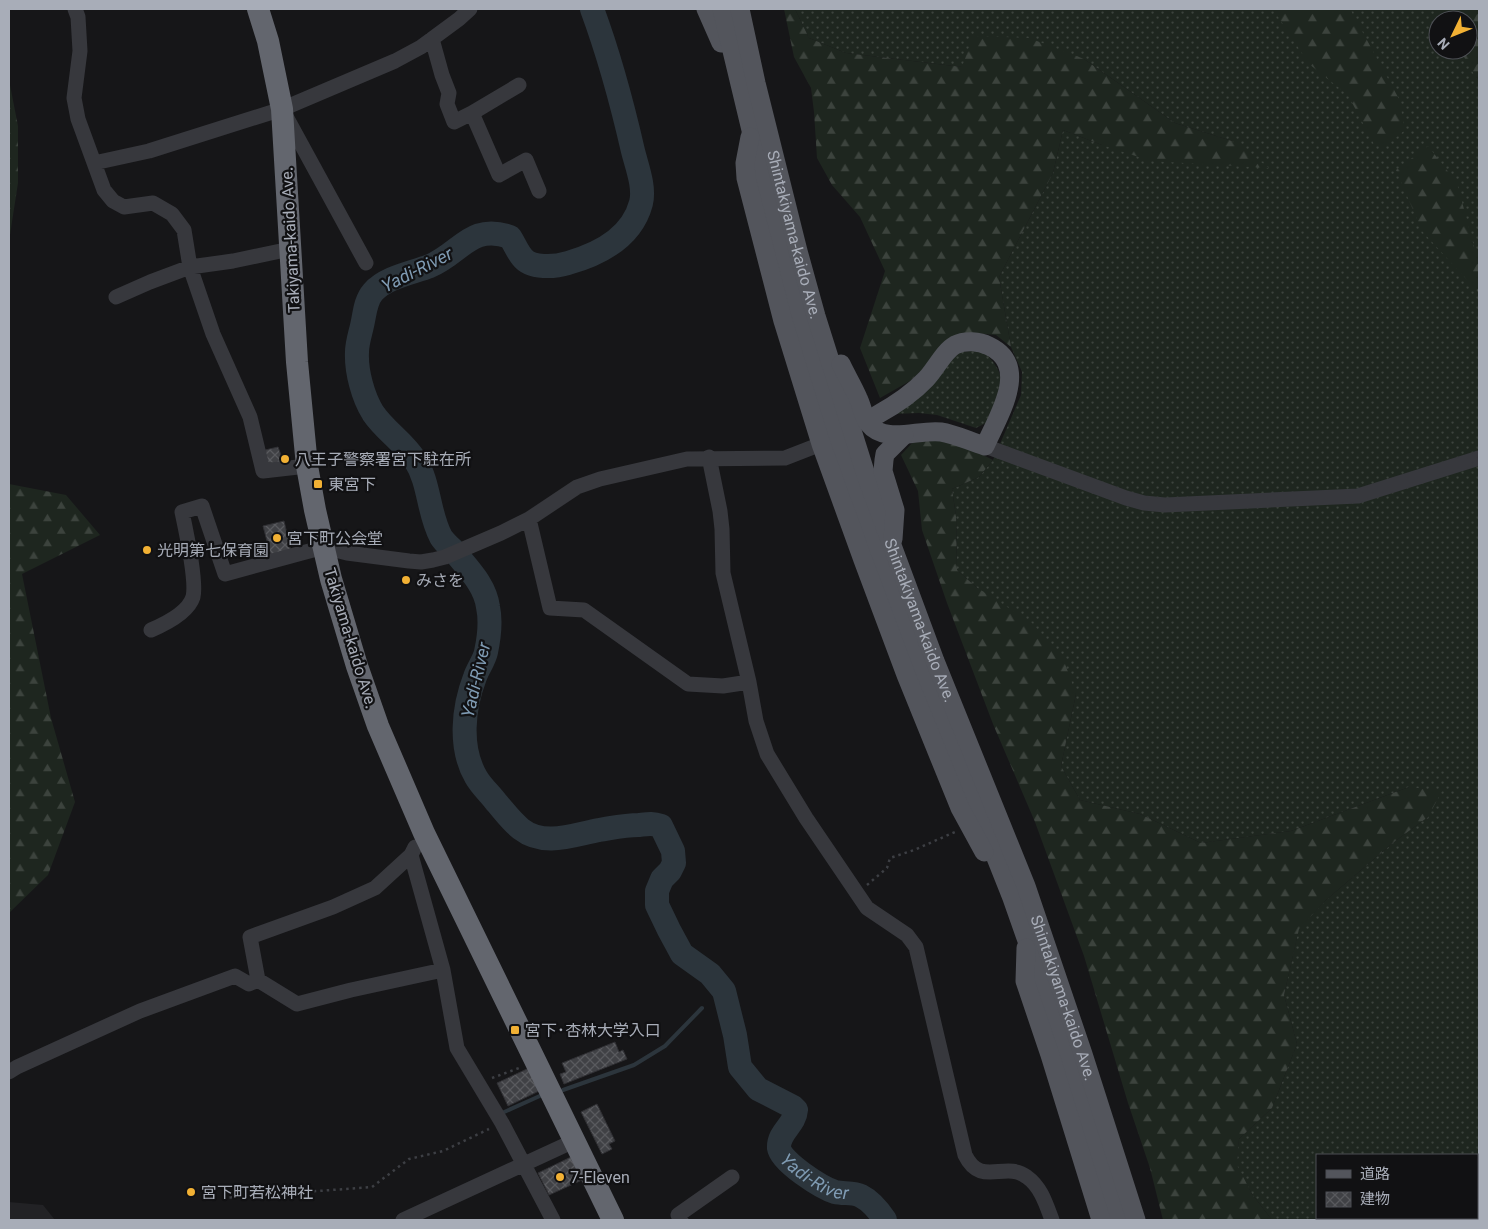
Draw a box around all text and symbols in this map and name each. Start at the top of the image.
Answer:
north arrow [1428,10,1478,60]
text: N [1434,35,1453,53]
street label: Shintakiyama-kaido Ave. [763,148,825,321]
street label: Takiyama-kaido Ave. [277,167,304,313]
water label: Yadi-River [378,242,457,296]
place label: 八王子警察署宮下駐在所 [295,450,471,469]
marker: 八王子警察署宮下駐在所 [279,453,291,465]
place label: 東宮下 [328,475,376,494]
marker: 東宮下 [312,478,324,490]
place label: 宮下町公会堂 [287,529,383,548]
marker: 宮下町公会堂 [271,532,283,544]
street label: Shintakiyama-kaido Ave. [880,536,960,705]
place label: 光明第七保育園 [157,541,269,560]
marker: 光明第七保育園 [141,544,153,556]
street label: Takiyama-kaido Ave. [320,566,381,711]
place label: みさを [416,571,464,590]
marker: みさを [400,574,412,586]
water label: Yadi-River [457,639,495,720]
street label: Shintakiyama-kaido Ave. [1027,913,1100,1083]
place label: 宮下･杏林大学入口 [525,1021,661,1040]
marker: 宮下･杏林大学入口 [509,1024,521,1036]
water label: Yadi-River [776,1149,850,1203]
legend [1316,1154,1478,1219]
text: 道路 [1360,1165,1390,1183]
place label: 7-Eleven [570,1168,630,1187]
marker: 7-Eleven [554,1171,566,1183]
place label: 宮下町若松神社 [201,1183,313,1202]
marker: 宮下町若松神社 [185,1186,197,1198]
text: 建物 [1360,1190,1390,1208]

